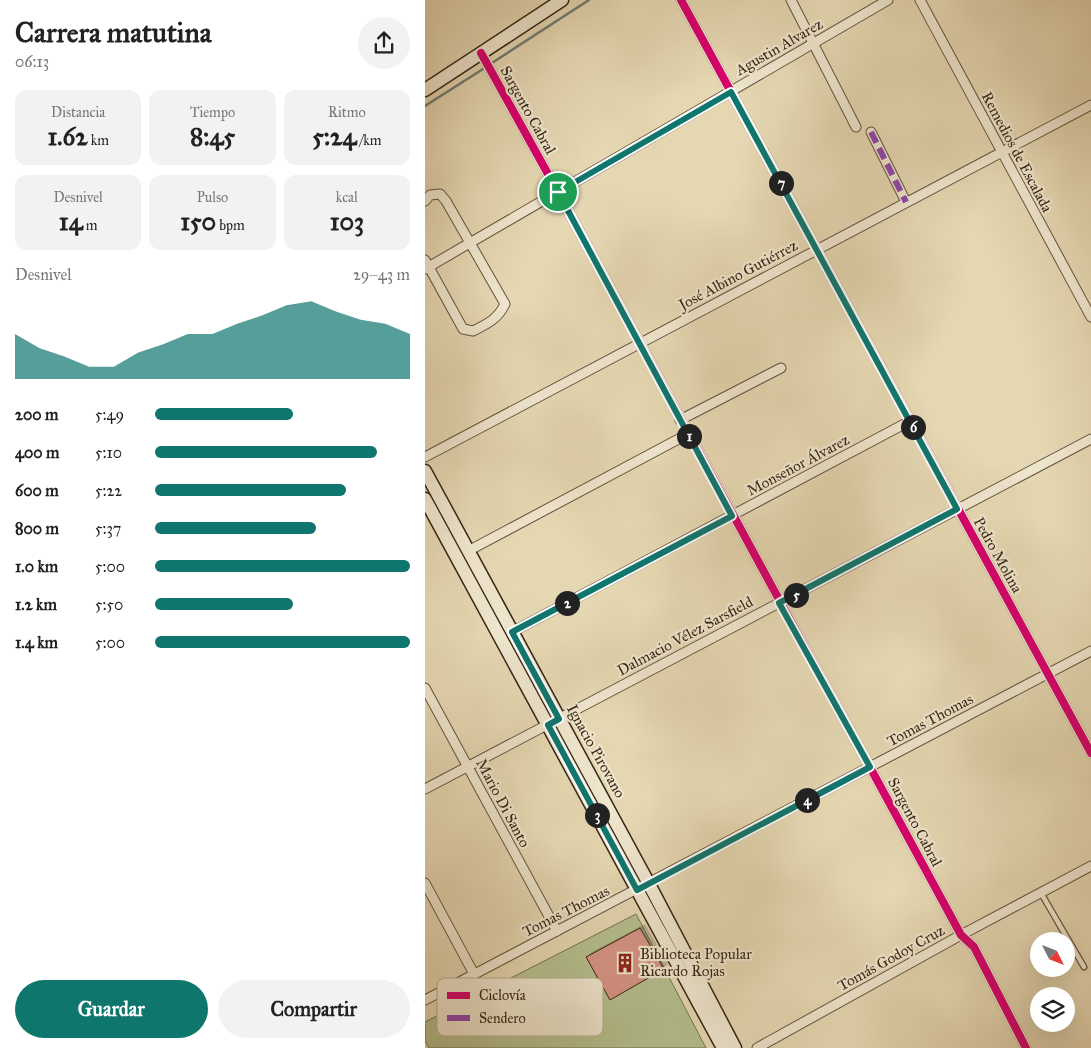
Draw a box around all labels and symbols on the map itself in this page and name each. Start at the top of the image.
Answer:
street label: Agustin Alvarez [731,15,826,80]
street label: Sargento Cabral [496,63,560,158]
street label: Remedios de Escalada [978,89,1057,216]
pin: 7 [769,170,793,196]
pin [537,171,579,213]
street label: José Albino Gutiérrez [674,236,801,316]
pin: 6 [901,414,925,440]
pin: 1 [677,424,701,448]
street label: Monseñor Álvarez [743,429,852,500]
street label: Pedro Molina [970,514,1027,597]
pin: 5 [783,582,809,608]
pin: 2 [555,590,579,616]
street label: Dalmacio Vélez Sarsfield [614,592,756,679]
street label: Tomas Thomas [884,690,976,750]
street label: Ignacio Pirovano [563,701,629,801]
street label: Mario Di Santo [472,756,534,851]
street label: Sargento Cabral [884,775,946,870]
pin: 4 [795,788,819,812]
pin: 3 [585,802,609,828]
street label: Tomas Thomas [520,881,612,941]
street label: Tomás Godoy Cruz [835,921,948,995]
north arrow [1030,932,1075,978]
place label: Biblioteca Popular Ricardo Rojas [640,945,752,980]
building icon: Biblioteca Popular Ricardo Rojas [614,952,636,974]
legend [437,978,603,1036]
text: Ciclovía [479,987,526,1004]
text: Sendero [479,1010,526,1027]

